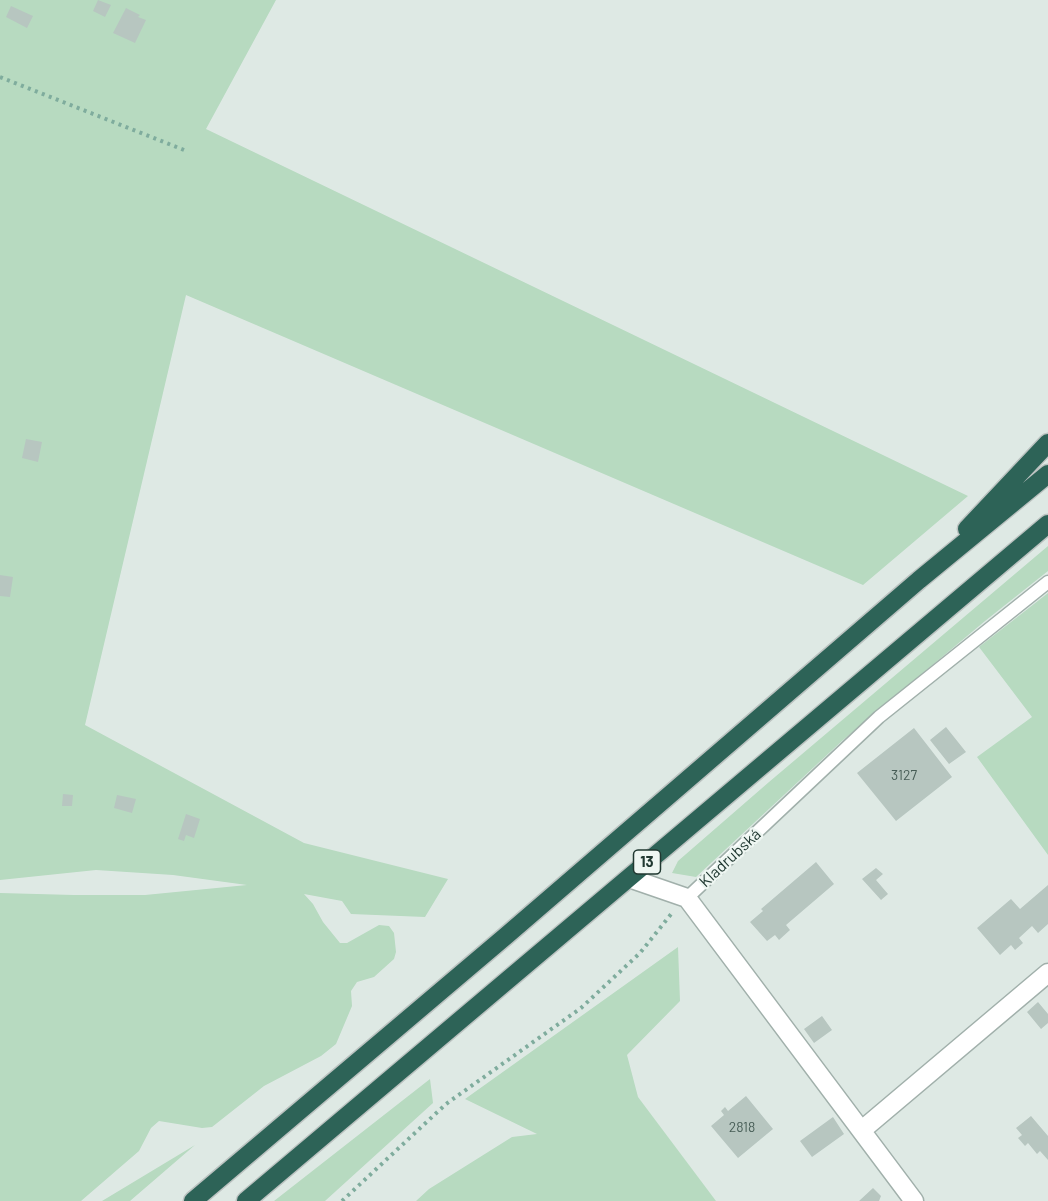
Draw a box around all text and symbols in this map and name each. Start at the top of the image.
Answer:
house number: 3127 [891,767,917,783]
street label: Kladrubská [695,825,765,891]
road number: 13 [634,850,660,874]
house number: 2818 [729,1119,755,1135]

